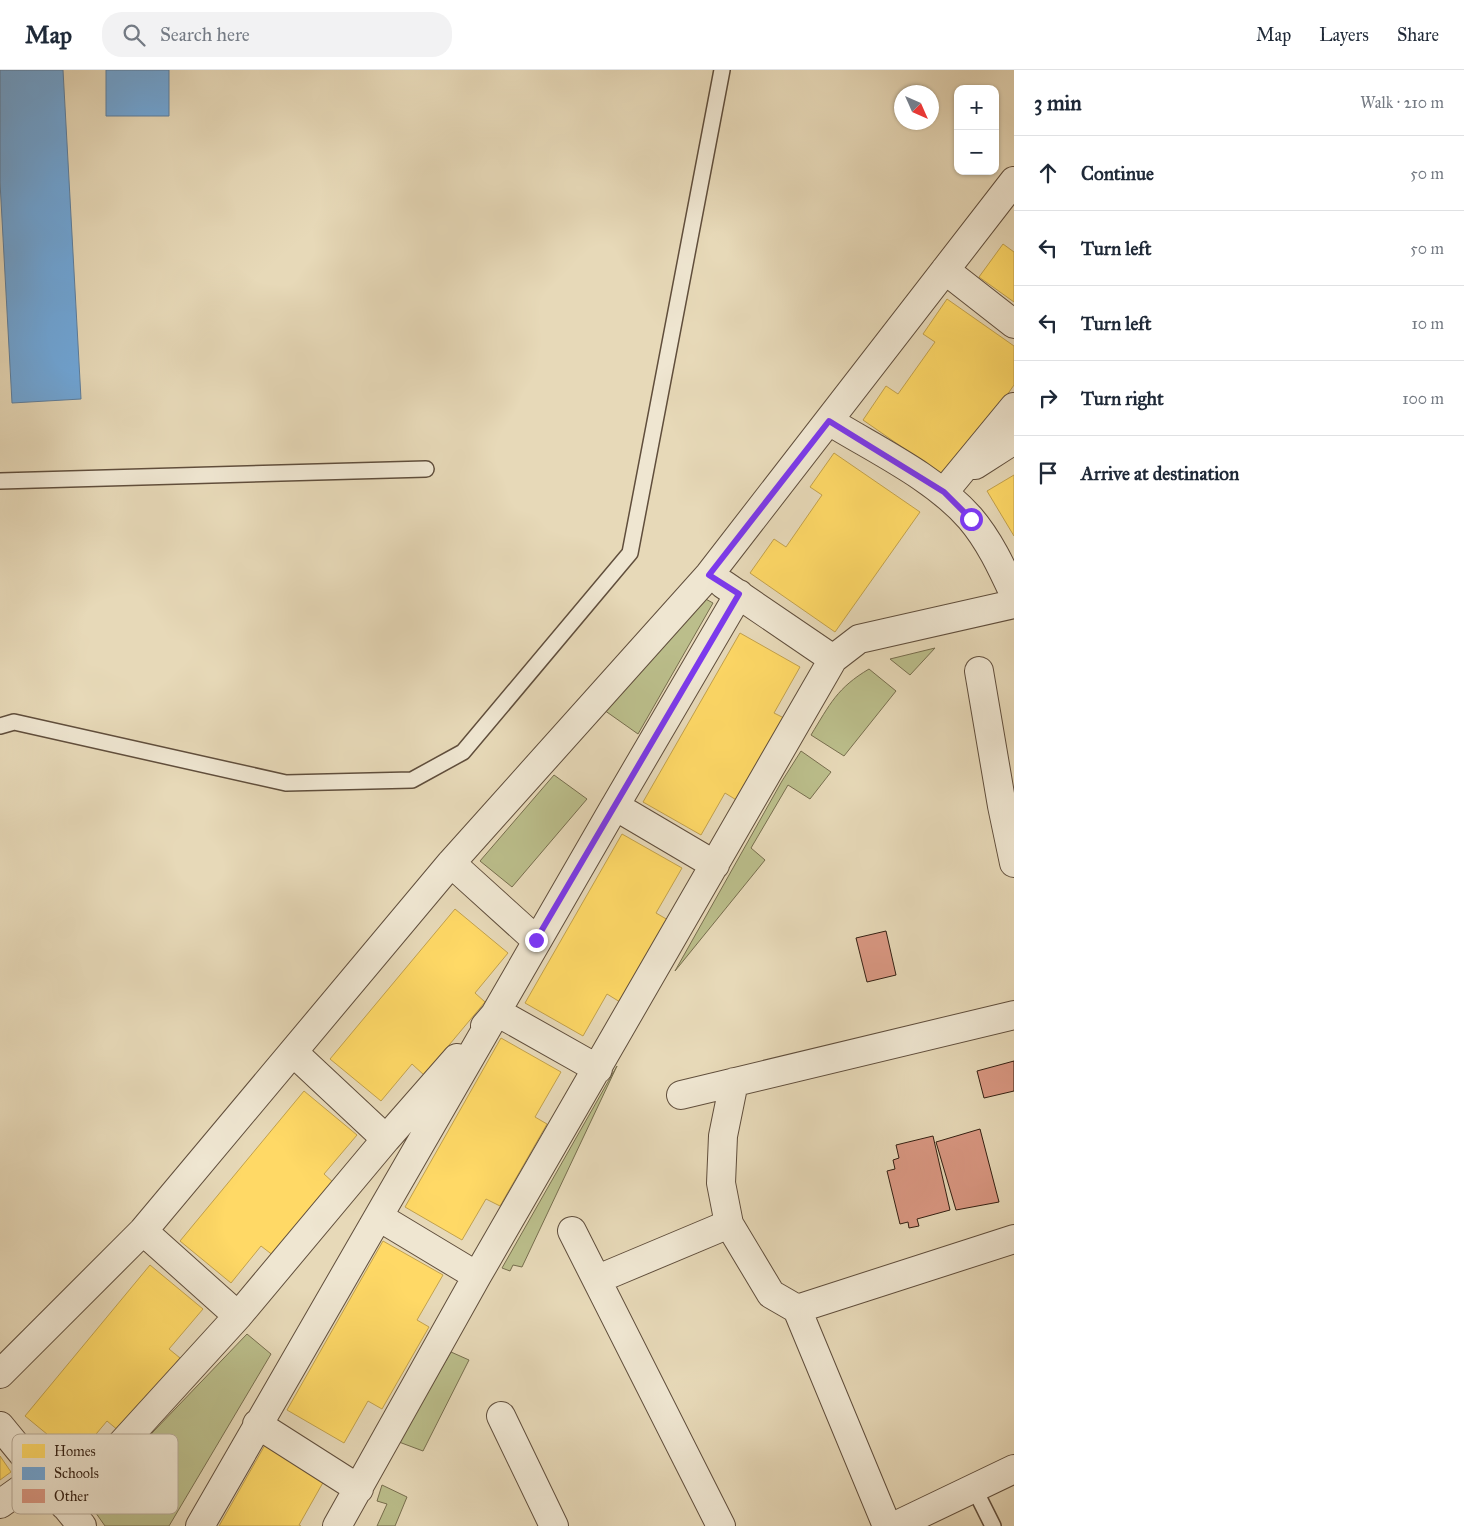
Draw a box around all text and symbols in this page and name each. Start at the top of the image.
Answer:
search box [102,12,452,57]
text: Map [25,20,72,50]
icon: search [120,21,148,49]
text: Search here [160,23,250,46]
text: Map [1256,24,1291,46]
text: Layers [1319,24,1369,46]
text: Share [1397,24,1439,46]
north arrow [894,85,939,130]
map controls [954,85,999,175]
button: + [954,85,999,130]
text: 3 min [1034,90,1082,116]
text: Walk · 210 m [1360,93,1444,112]
button: − [954,130,999,175]
icon: ahead [1034,159,1062,187]
text: Continue [1081,162,1154,185]
text: 50 m [1410,164,1444,183]
icon: left [1034,234,1062,262]
text: Turn left [1081,237,1151,260]
text: 50 m [1410,239,1444,258]
icon: left [1034,309,1062,337]
text: Turn left [1081,312,1151,335]
text: 10 m [1412,314,1444,333]
icon: right [1034,384,1062,412]
text: Turn right [1081,387,1164,410]
text: 100 m [1402,389,1444,408]
icon: arrive [1034,459,1062,487]
text: Arrive at destination [1081,462,1239,485]
route start [960,508,983,531]
route end [525,929,548,952]
legend [12,1434,178,1514]
text: Homes [54,1443,96,1460]
text: Schools [54,1465,99,1482]
text: Other [54,1488,89,1505]

